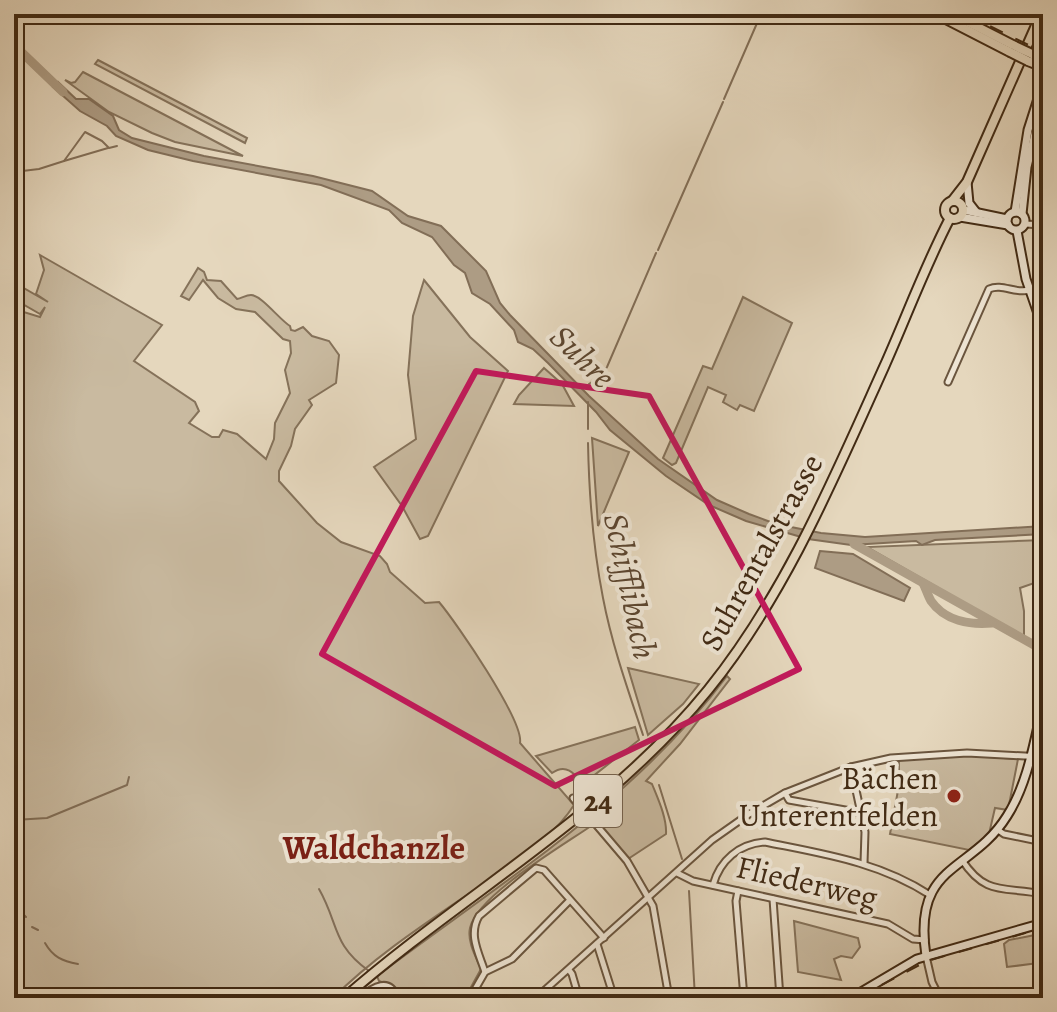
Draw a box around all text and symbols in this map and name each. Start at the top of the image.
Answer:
water label: Suhre [540,314,626,399]
street label: Suhrentalstrasse [689,446,833,658]
water label: Schifflibach [592,509,669,664]
place label: Bächen Unterentfelden [739,756,938,837]
road number: 24 [574,775,622,827]
marker: Bächen Unterentfelden [945,787,963,805]
district label: Waldchanzle [282,824,465,871]
street label: Fliederweg [732,844,882,920]

